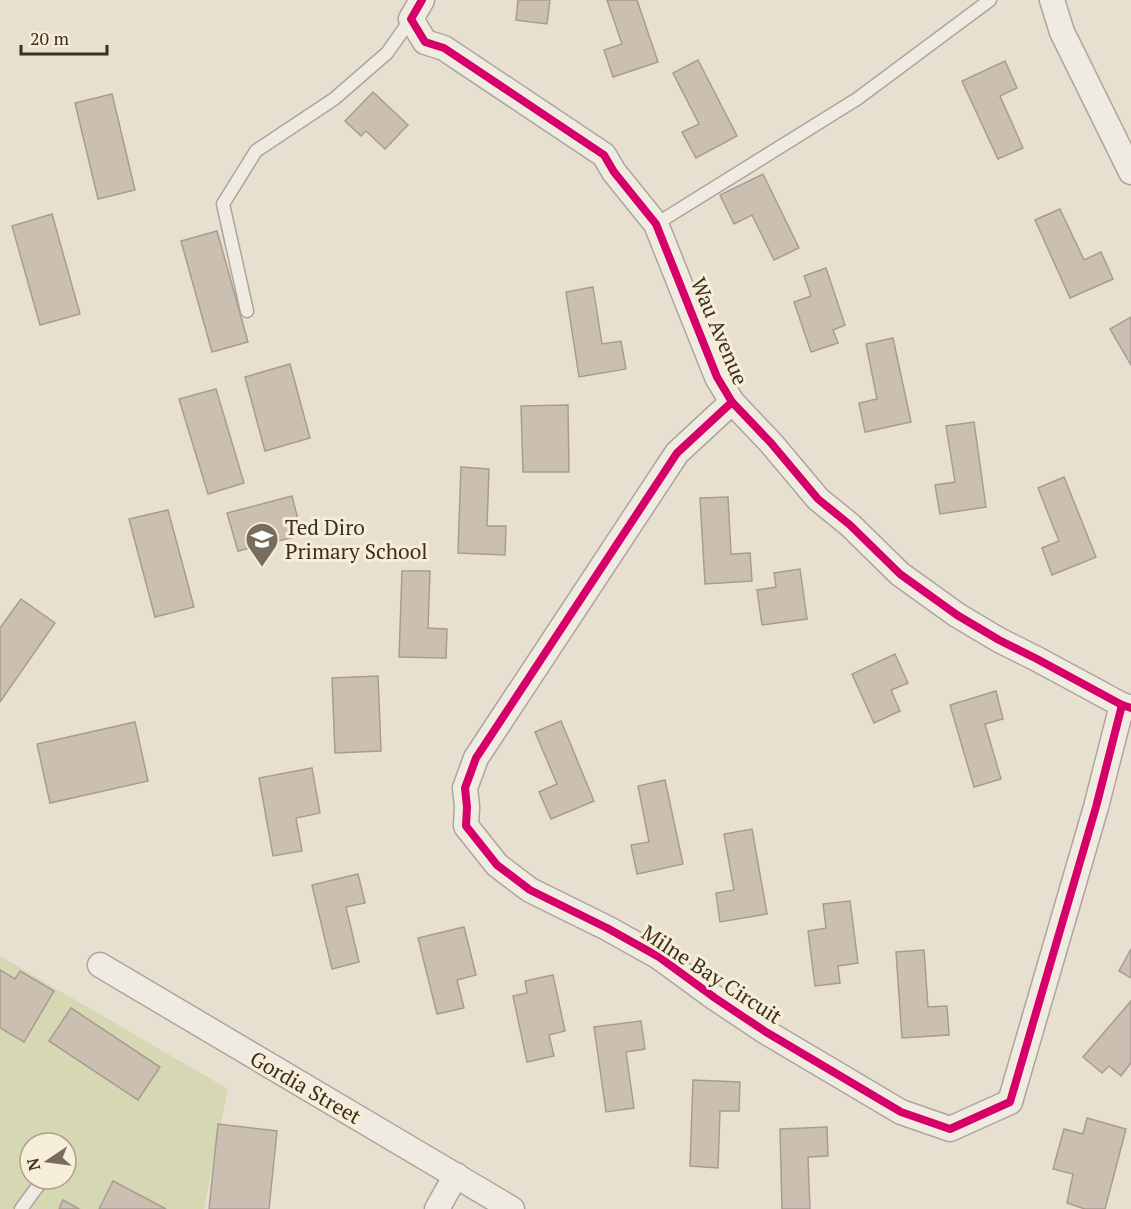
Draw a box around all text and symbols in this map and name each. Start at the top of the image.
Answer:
scale bar [21,18,106,56]
text: 20 m [30,26,70,50]
street label: Wau Avenue [685,273,755,389]
place label: Ted Diro Primary School [285,513,428,565]
school or university icon: Ted Diro Primary School [244,521,280,568]
street label: Milne Bay Circuit [636,918,788,1030]
street label: Gordia Street [245,1044,367,1130]
north arrow [18,1131,78,1191]
text: N [21,1156,45,1173]

